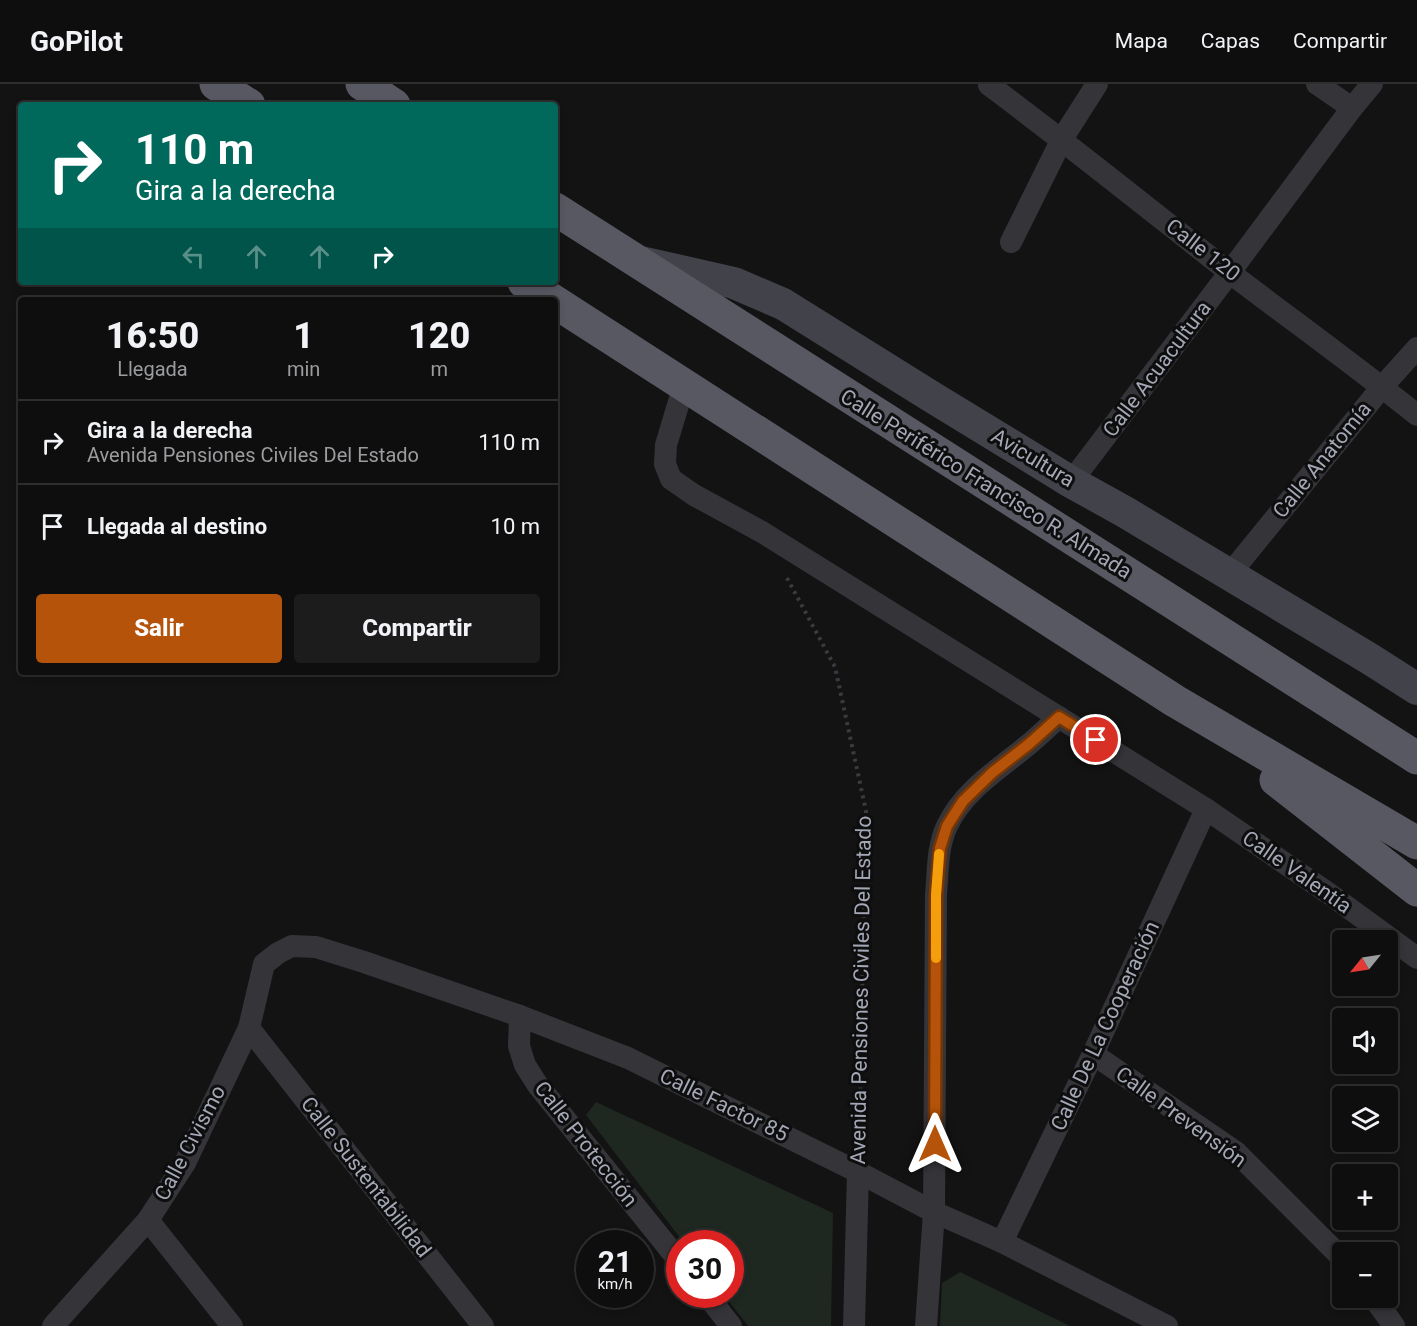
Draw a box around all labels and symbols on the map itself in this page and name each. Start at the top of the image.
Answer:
street label: Calle 120 [1161,214,1245,286]
street label: Calle Acuacultura [1098,296,1216,442]
street label: Calle Periférico Francisco R. Almada [836,384,1136,584]
street label: Calle Anatomía [1268,397,1376,523]
street label: Avicultura [987,424,1079,492]
pin [1070,714,1121,765]
street label: Avenida Pensiones Civiles Del Estado [846,816,876,1164]
street label: Calle Valentía [1238,826,1356,918]
street label: Calle De La Cooperación [1046,918,1164,1134]
north arrow [1332,930,1398,996]
street label: Calle Prevensión [1111,1062,1251,1172]
street label: Calle Factor 85 [656,1064,792,1146]
street label: Calle Protección [530,1077,642,1211]
street label: Calle Civismo [150,1081,230,1205]
street label: Calle Sustentabilidad [296,1092,436,1262]
position arrow [903,1112,967,1176]
speed limit sign: 30 [666,1230,744,1308]

